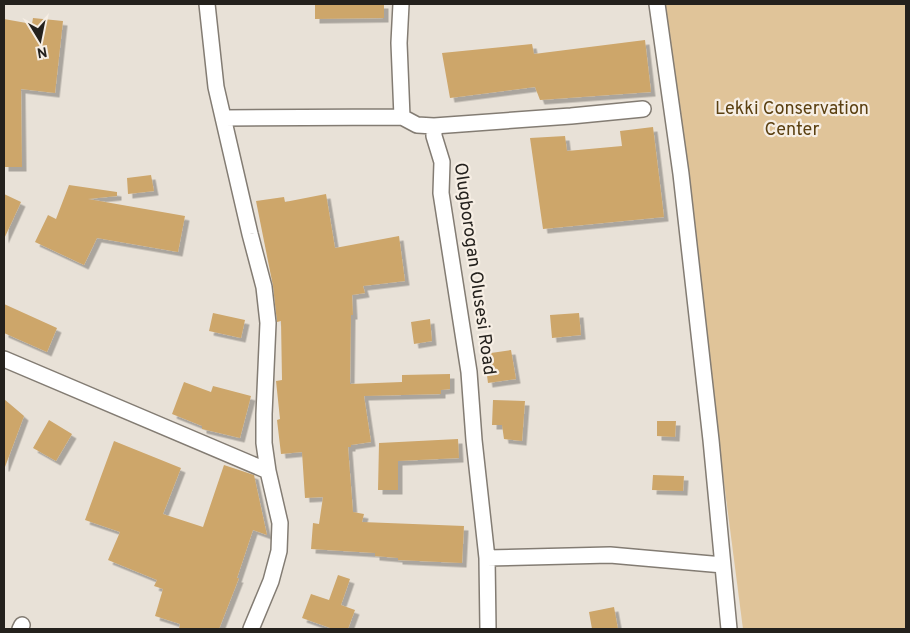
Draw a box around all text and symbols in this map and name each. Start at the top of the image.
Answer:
north arrow [15,15,65,65]
text: N [36,42,48,61]
park label: Lekki Conservation Center [715,98,869,142]
street label: Olugborogan Olusesi Road [448,161,500,377]

